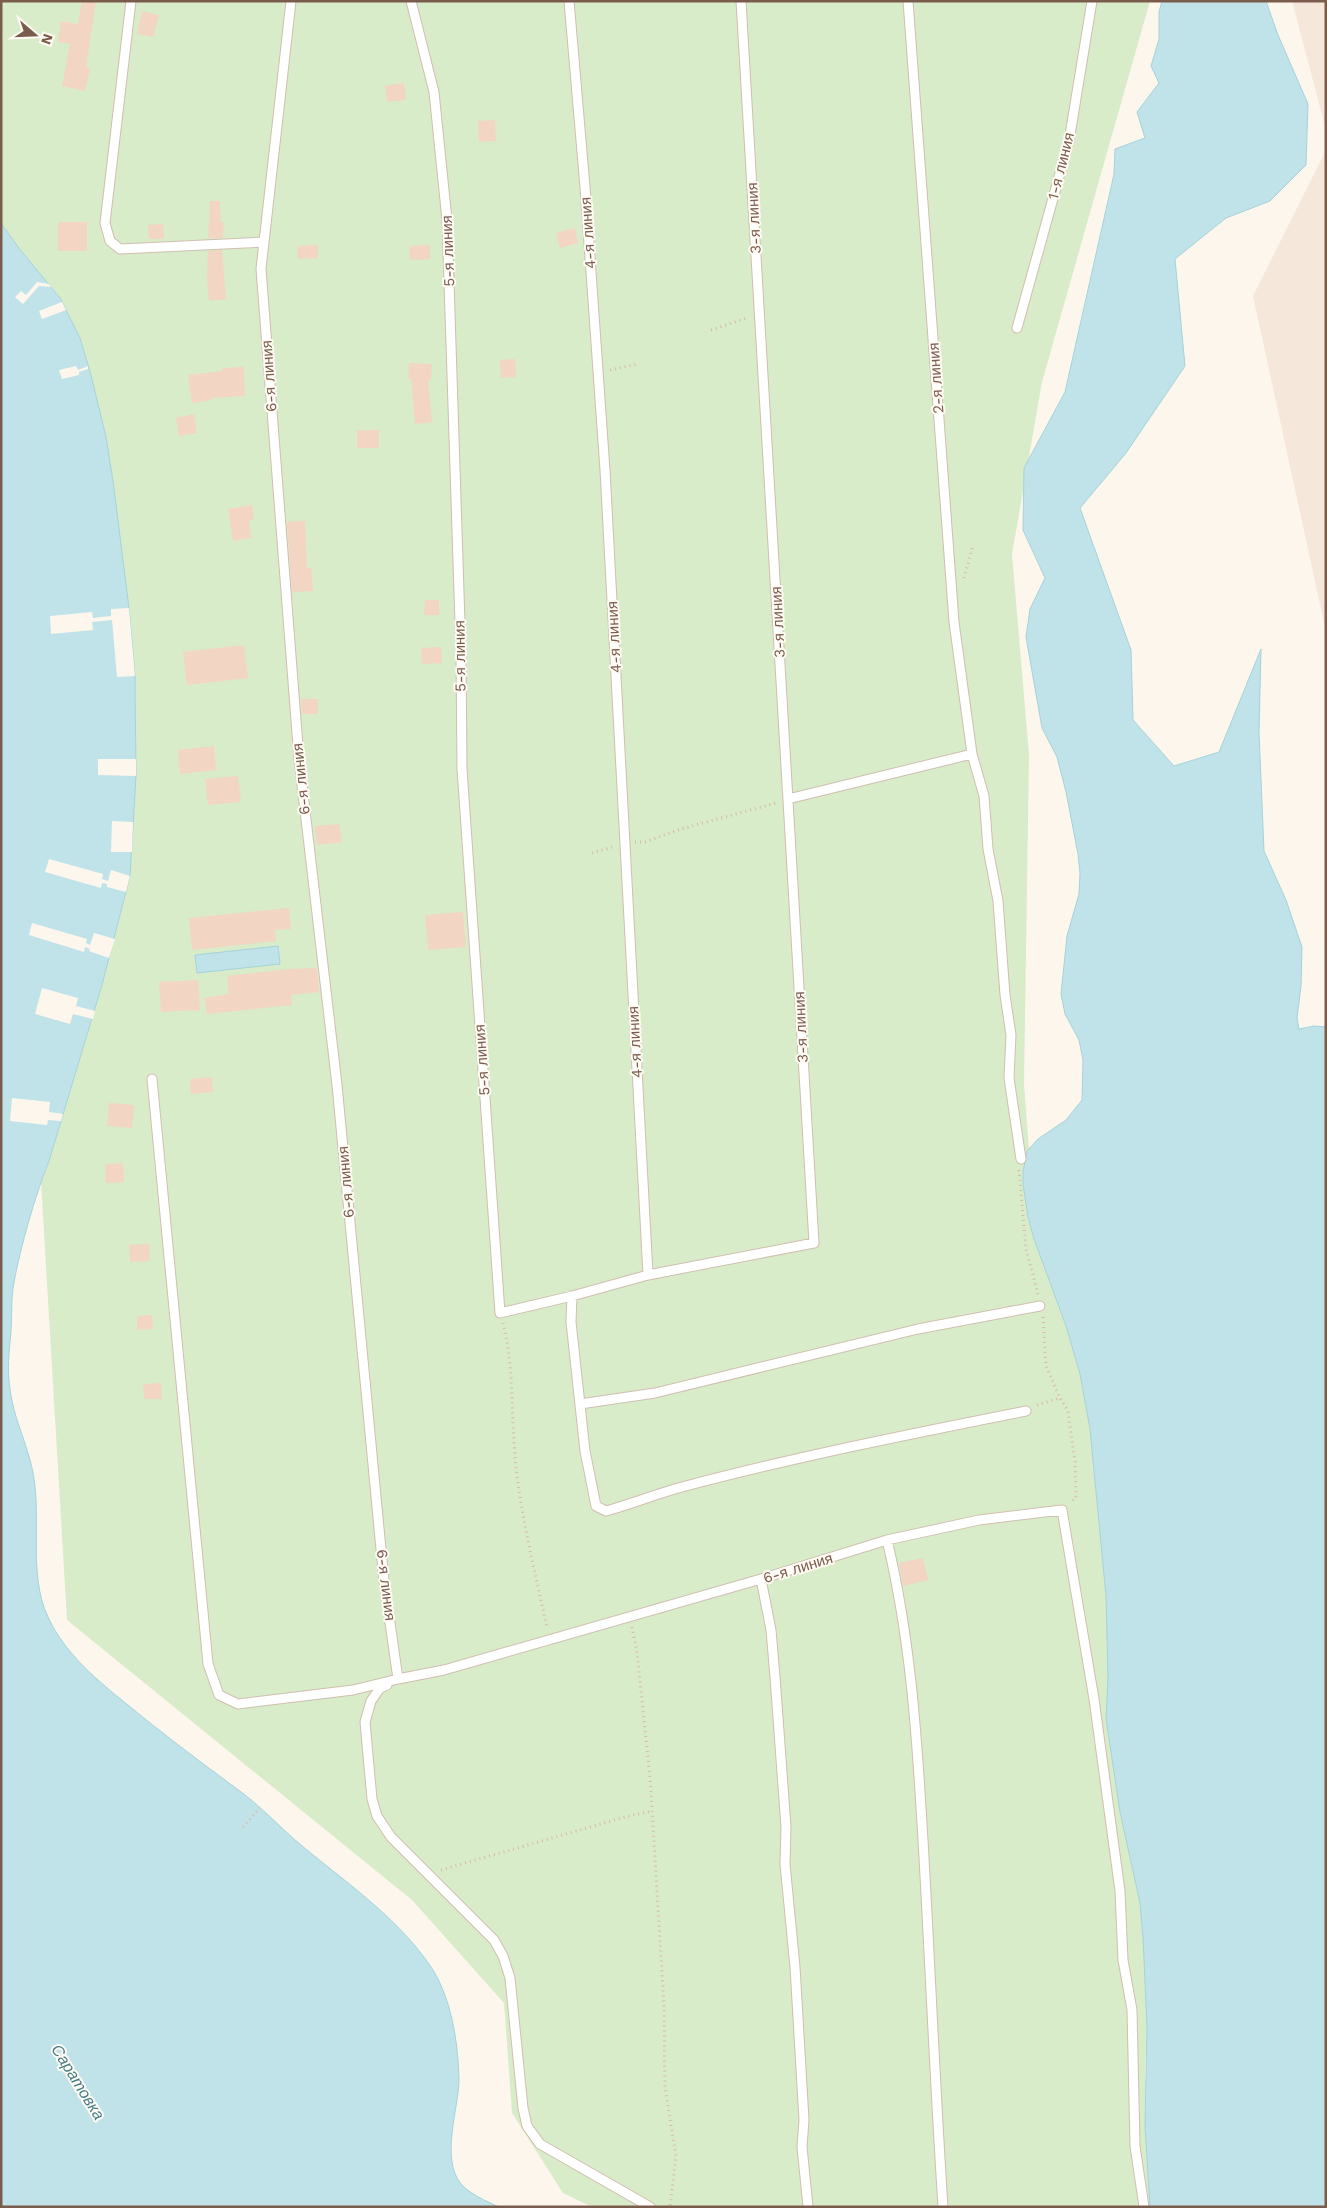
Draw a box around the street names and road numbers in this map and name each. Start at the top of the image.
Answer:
street label: 1-я линия [1044,131,1078,201]
street label: 3-я линия [743,182,765,254]
street label: 4-я линия [577,196,599,270]
street label: 5-я линия [438,215,458,287]
street label: 6-я линия [258,339,280,413]
street label: 2-я линия [925,342,947,414]
street label: 3-я линия [767,586,789,658]
street label: 4-я линия [603,601,625,673]
street label: 5-я линия [450,620,470,692]
street label: 6-я линия [288,742,314,816]
street label: 3-я линия [790,991,812,1063]
street label: 4-я линия [624,1006,646,1078]
street label: 5-я линия [471,1024,493,1096]
street label: 6-я линия [334,1145,358,1219]
street label: 6-я линия [373,1548,399,1622]
street label: 6-я линия [761,1549,835,1587]

